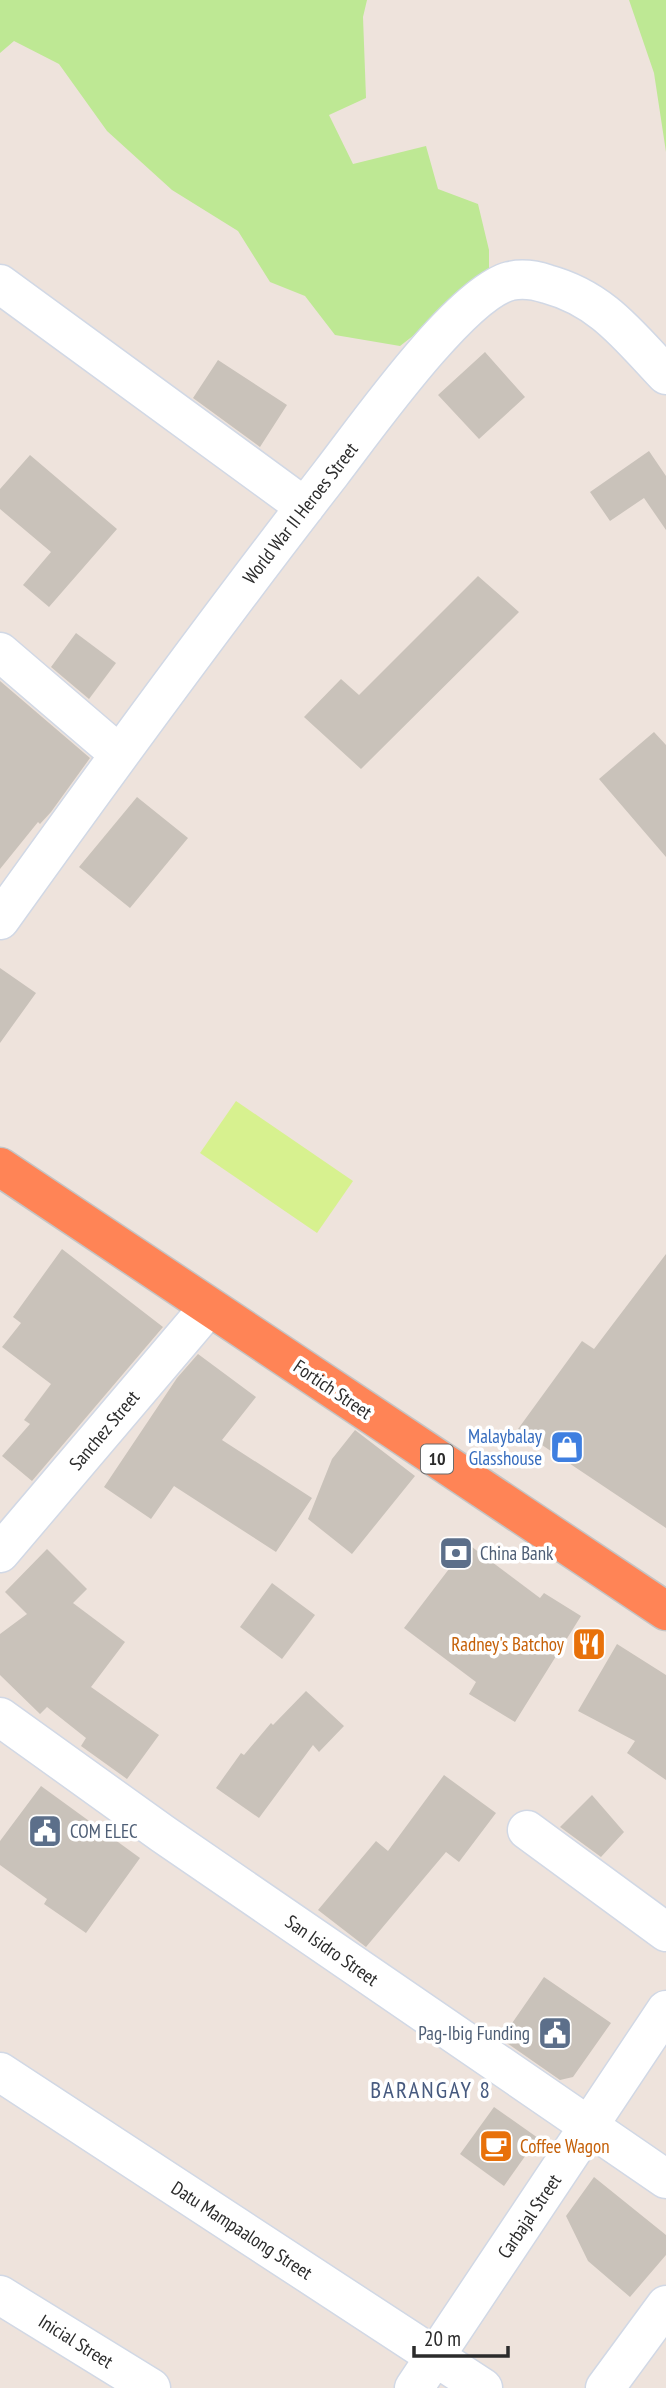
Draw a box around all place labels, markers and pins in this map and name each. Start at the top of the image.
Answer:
place label: Malaybalay Glasshouse [468,1424,543,1470]
shop icon: Malaybalay Glasshouse [548,1428,586,1466]
bank icon: China Bank [437,1534,475,1572]
place label: China Bank [480,1541,554,1565]
restaurant icon: Radney's Batchoy [570,1625,608,1663]
place label: Radney's Batchoy [451,1632,565,1656]
public building icon: COM ELEC [26,1812,64,1850]
place label: COM ELEC [70,1819,138,1843]
public building icon: Pag-Ibig Funding [536,2014,574,2052]
place label: Pag-Ibig Funding [418,2021,530,2045]
cafe icon: Coffee Wagon [477,2127,515,2165]
place label: Coffee Wagon [520,2134,610,2158]

